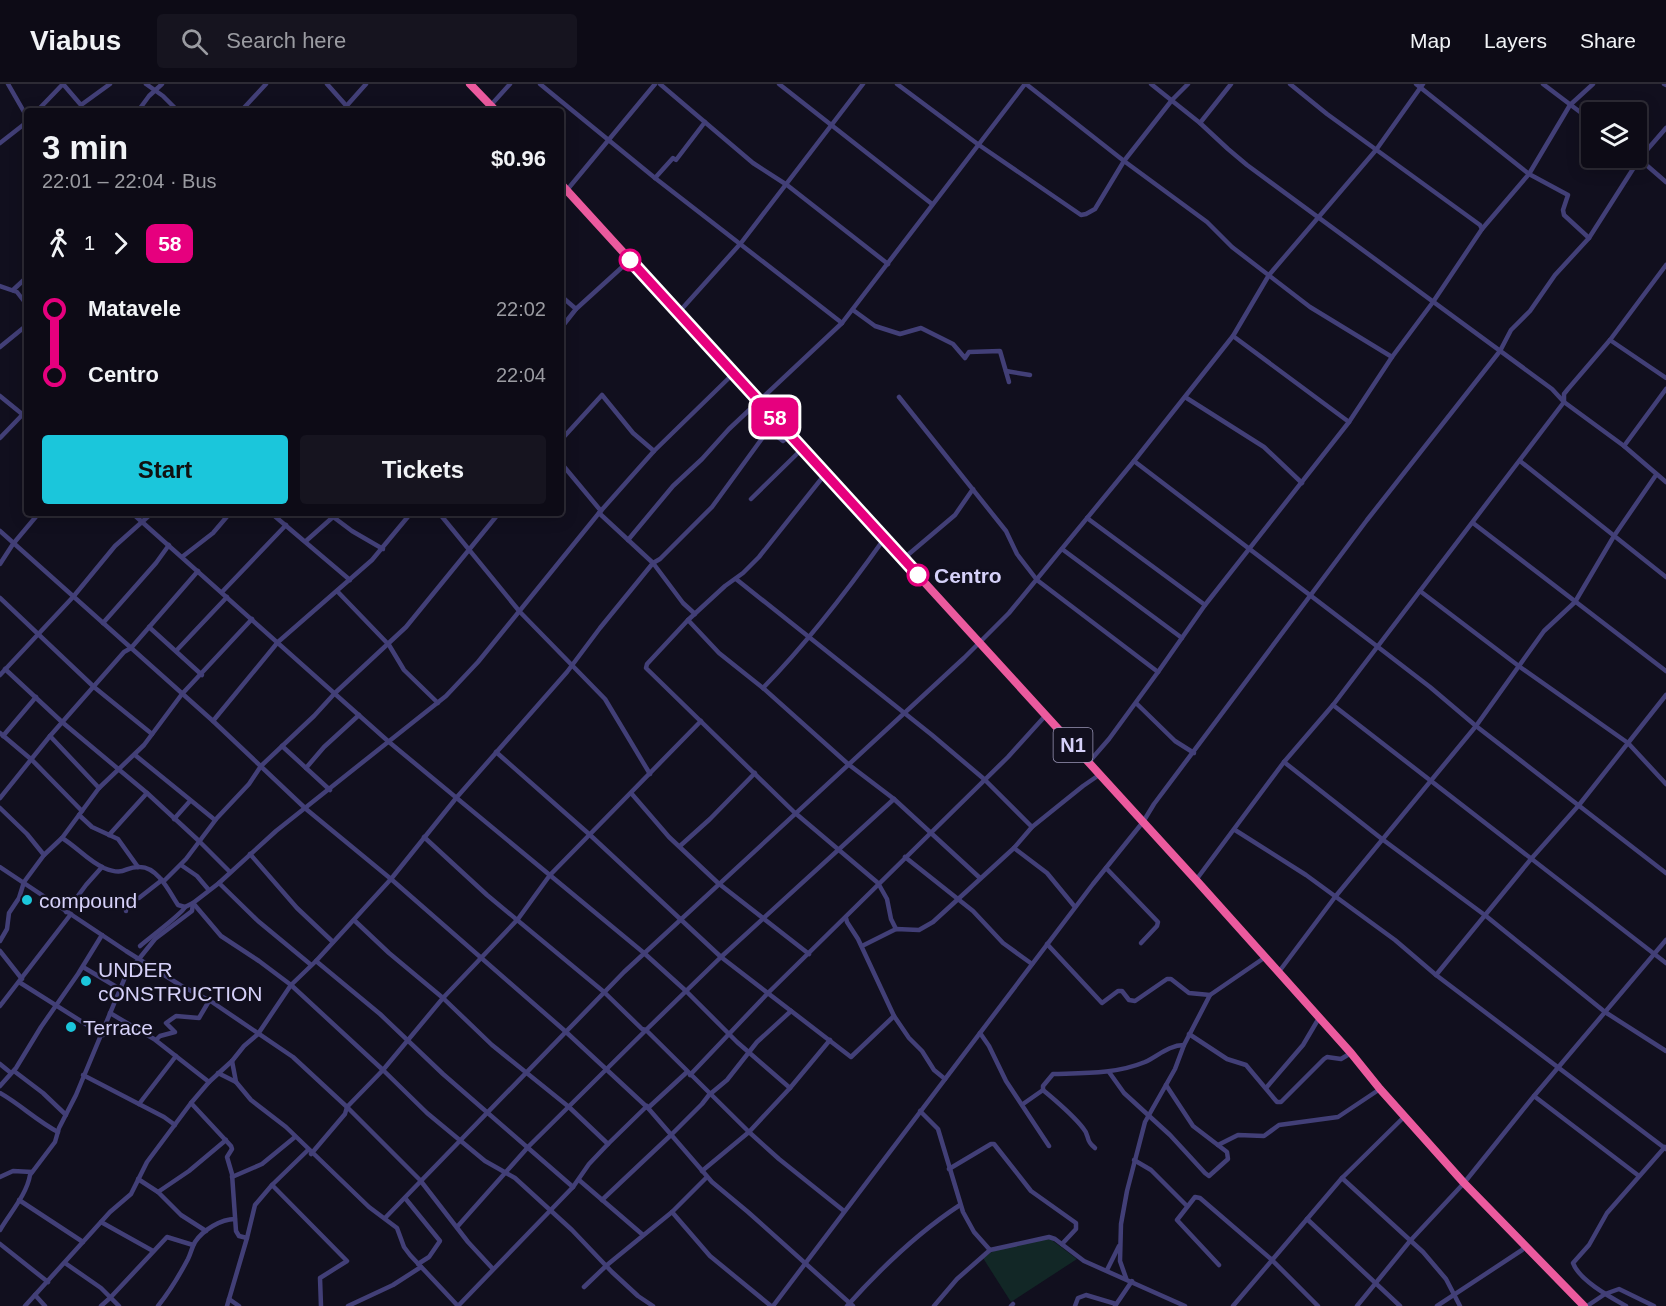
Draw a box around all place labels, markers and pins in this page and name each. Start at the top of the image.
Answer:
unlabelled marker [619,249,641,271]
marker: Centro [907,564,929,586]
place label: Centro [934,564,1002,587]
place label: compound [39,889,137,912]
marker: compound [20,893,34,907]
place label: UNDER cONSTRUCTION [98,958,263,1005]
marker: UNDER cONSTRUCTION [79,974,93,988]
place label: Terrace [83,1016,153,1039]
marker: Terrace [64,1020,78,1034]

